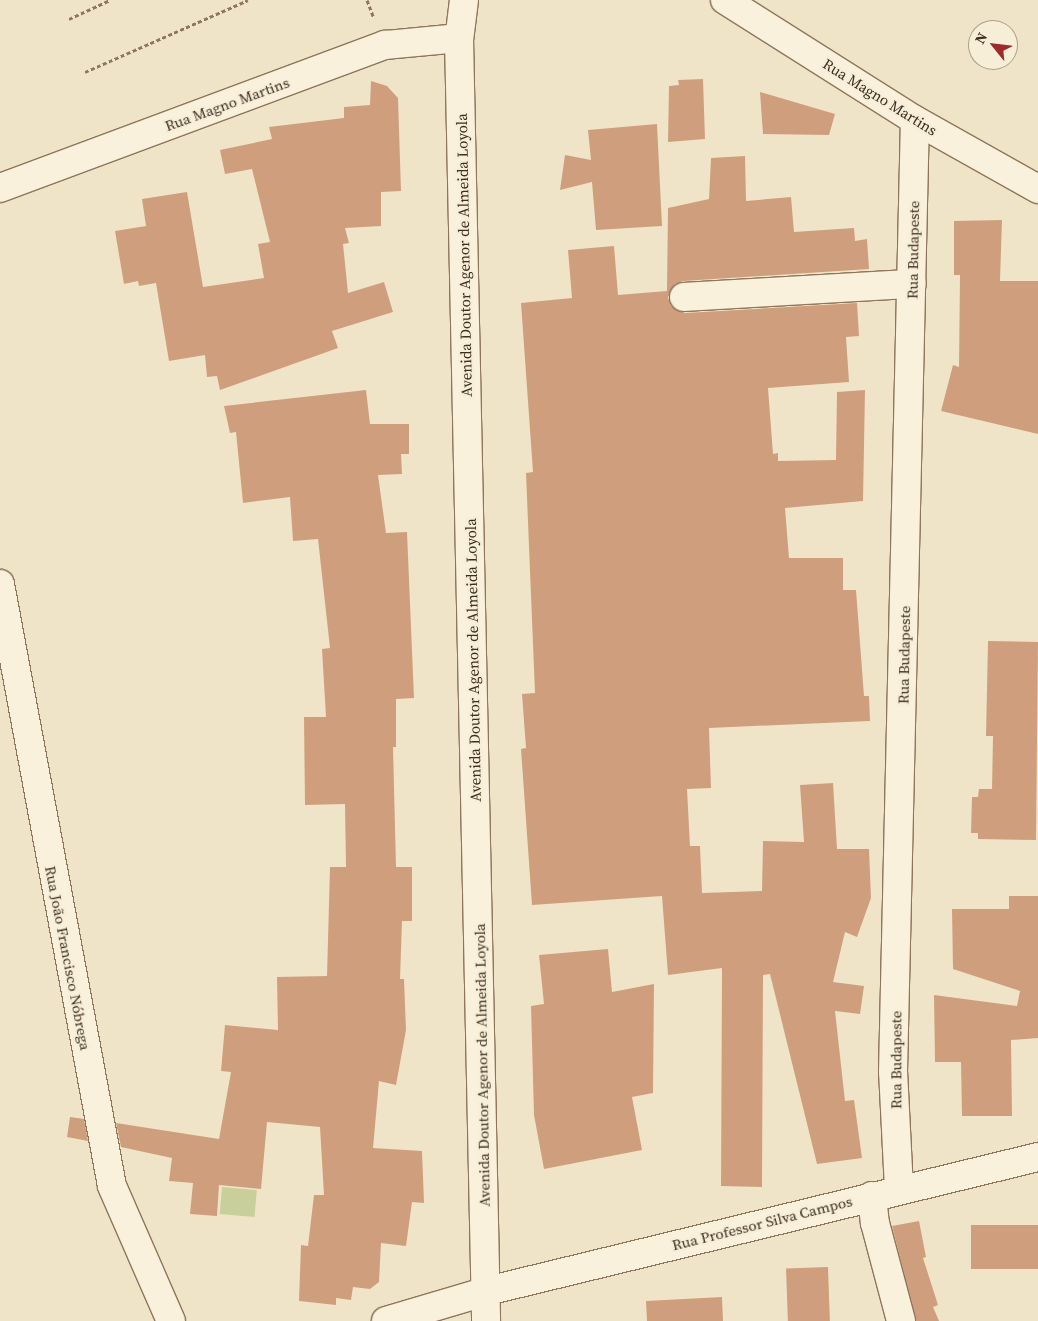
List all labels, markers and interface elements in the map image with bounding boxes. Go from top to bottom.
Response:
north arrow [968,20,1018,70]
text: N [970,29,992,48]
street label: Rua Magno Martins [820,55,940,139]
street label: Rua Magno Martins [162,73,292,135]
street label: Avenida Doutor Agenor de Almeida Loyola [453,113,475,397]
street label: Rua Budapeste [903,201,923,299]
street label: Avenida Doutor Agenor de Almeida Loyola [462,518,484,802]
street label: Rua Budapeste [894,606,914,704]
street label: Rua João Francisco Nóbrega [41,864,95,1052]
street label: Avenida Doutor Agenor de Almeida Loyola [471,923,493,1207]
street label: Rua Budapeste [887,1011,905,1109]
street label: Rua Professor Silva Campos [670,1192,854,1254]

